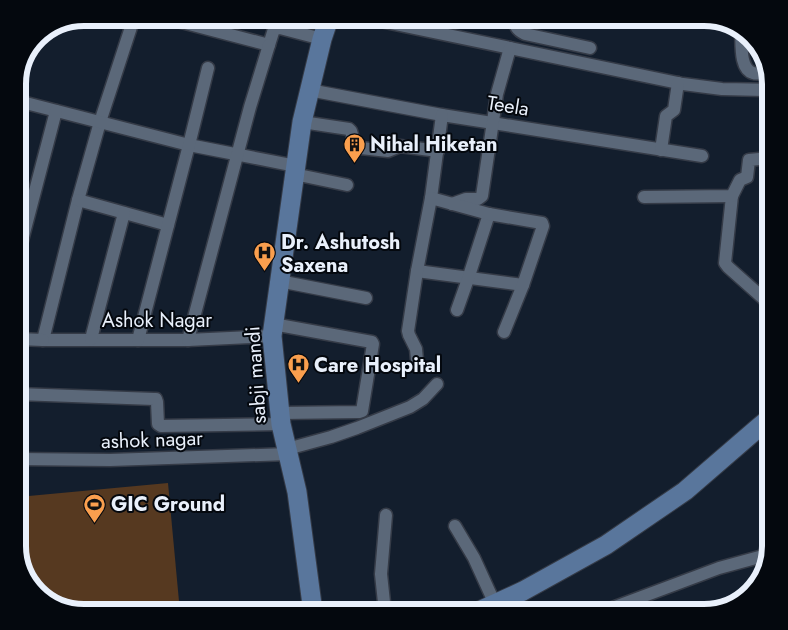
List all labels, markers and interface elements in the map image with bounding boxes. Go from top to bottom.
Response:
street label: Teela [485,88,531,124]
place label: Nihal Hiketan [370,130,498,159]
building icon: Nihal Hiketan [342,132,366,163]
place label: Dr. Ashutosh Saxena [281,228,400,280]
hospital icon: Dr. Ashutosh Saxena [253,241,277,272]
street label: Ashok Nagar [102,306,212,335]
street label: sabji mandi [238,325,274,425]
place label: Care Hospital [314,351,441,380]
hospital icon: Care Hospital [286,353,310,384]
street label: ashok nagar [101,424,204,456]
place label: GIC Ground [111,490,225,519]
sports icon: GIC Ground [83,492,107,523]

